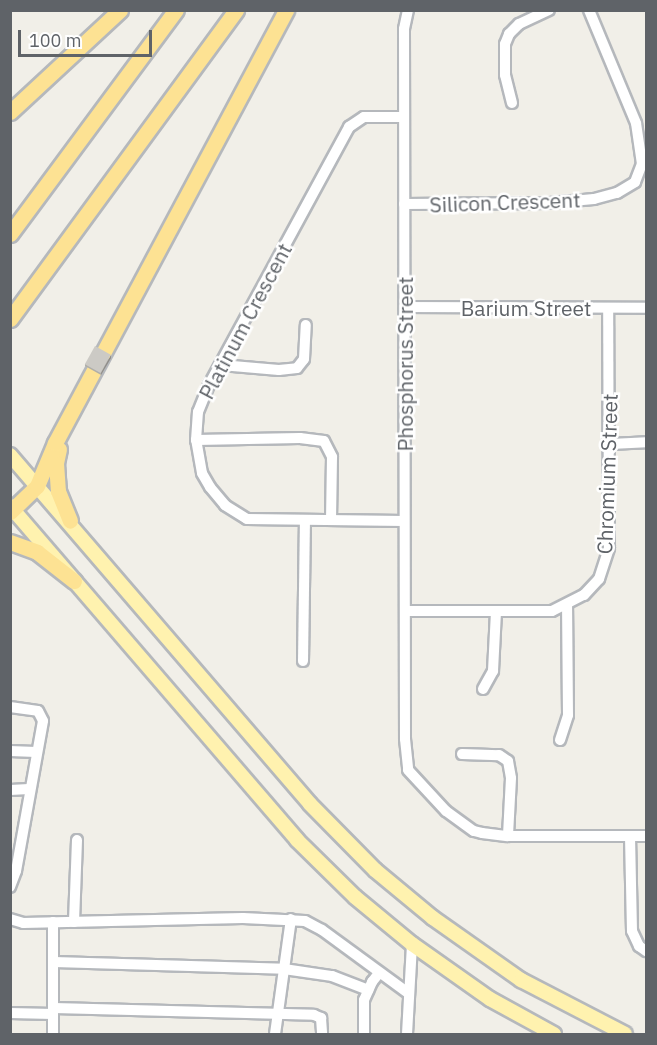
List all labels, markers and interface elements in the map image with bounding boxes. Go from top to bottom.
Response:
scale bar [21,18,154,56]
text: 100 m [29,29,81,52]
street label: Silicon Crescent [429,187,581,217]
street label: Platinum Crescent [193,239,297,403]
street label: Phosphorus Street [392,277,418,451]
street label: Barium Street [461,295,591,321]
street label: Chromium Street [592,393,622,555]

